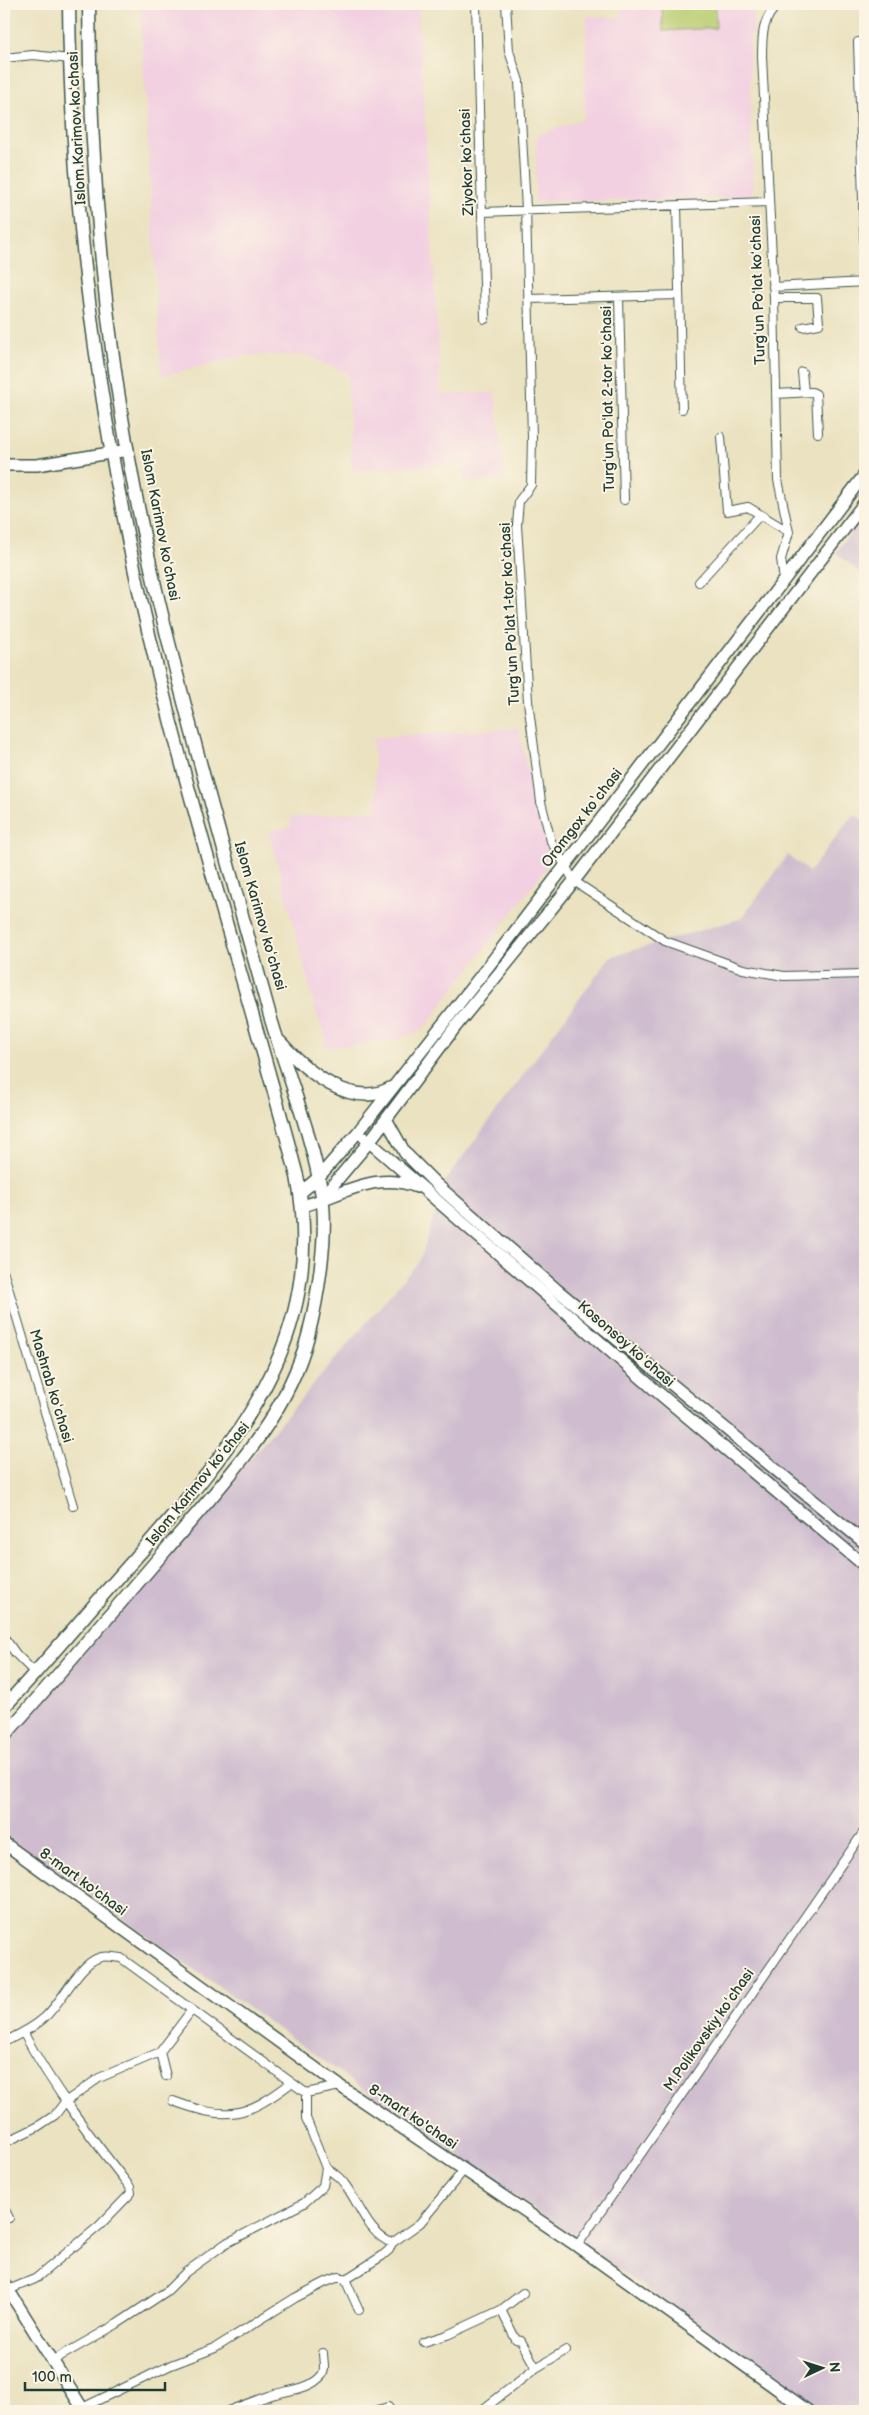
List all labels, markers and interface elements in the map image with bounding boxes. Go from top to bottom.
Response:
street label: Islom Karimov koʻchasi [63,51,91,205]
street label: Ziyokor koʻchasi [456,108,478,217]
street label: Turgʻun Poʻlat koʻchasi [746,215,770,365]
street label: Turgʻun Poʻlat 2-tor koʻchasi [597,306,619,492]
street label: Islom Karimov koʻchasi [136,448,184,602]
street label: Turgʻun Poʻlat 1-tor koʻchasi [496,522,524,706]
street label: Oromgox ko‘chasi [537,765,627,871]
street label: Islom Karimov koʻchasi [230,839,290,993]
street label: Kosonsoy koʻchasi [573,1297,679,1391]
street label: Mashrab koʻchasi [25,1327,77,1445]
street label: Islom Karimov koʻchasi [142,1418,254,1550]
street label: 8-mart ko'chasi [36,1844,130,1920]
street label: M.Polikovskiy koʻchasi [659,1965,759,2095]
street label: 8-mart ko'chasi [365,2080,461,2154]
north arrow [796,2342,846,2392]
scale bar [25,2360,165,2392]
text: N [826,2361,843,2373]
text: 100 m [32,2368,72,2387]

